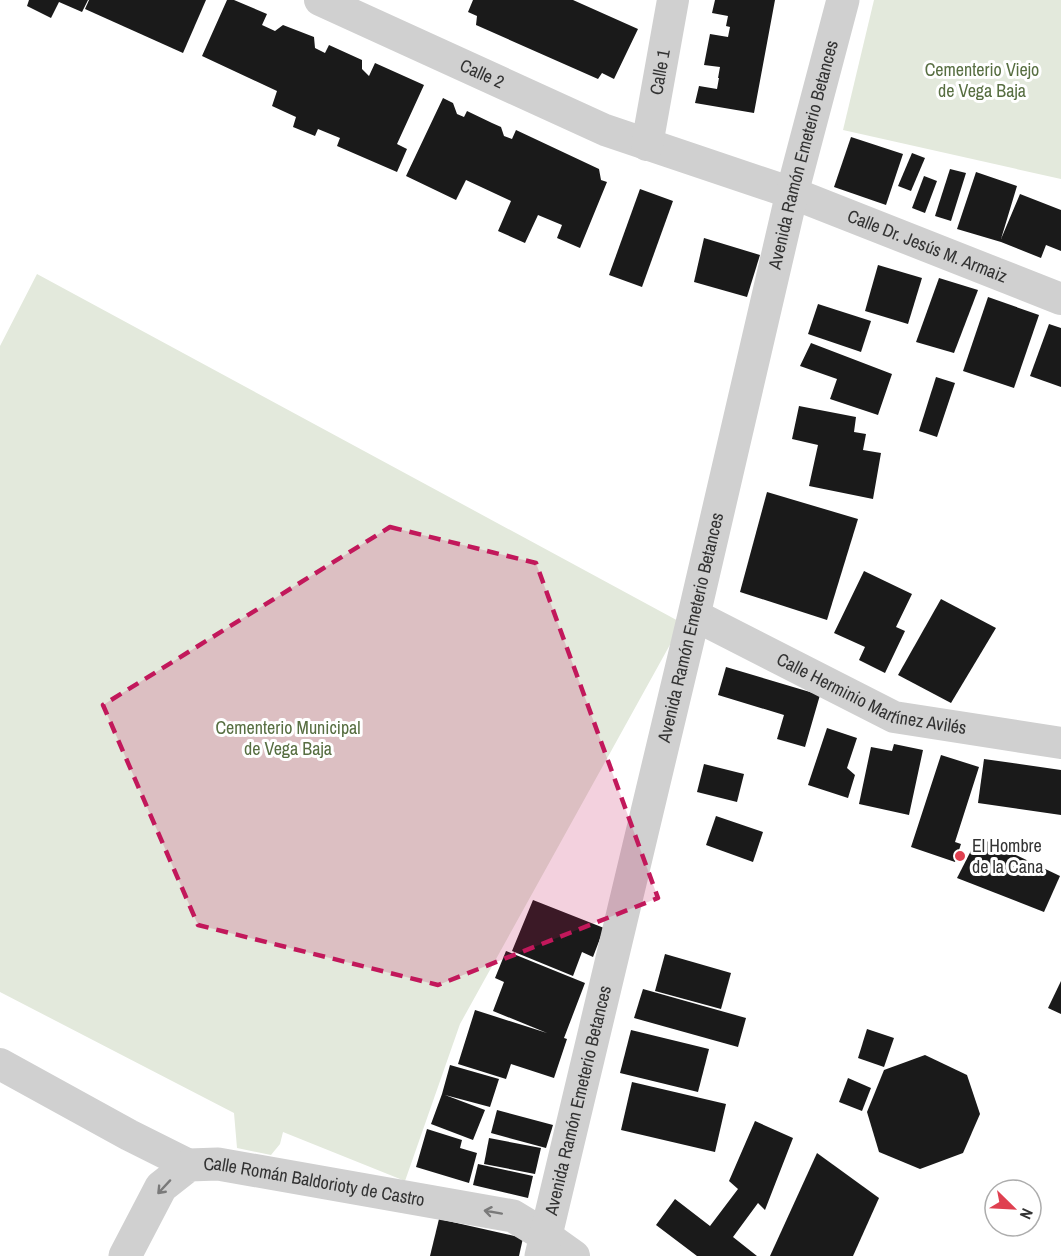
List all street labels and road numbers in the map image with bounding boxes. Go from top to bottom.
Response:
street label: Avenida Ramón Emeterio Betances [761,37,844,273]
street label: Calle 1 [643,46,676,97]
street label: Calle 2 [456,53,508,94]
street label: Calle Dr. Jesús M. Armaiz [844,203,1011,289]
street label: Avenida Ramón Emeterio Betances [651,510,729,746]
street label: Calle Herminio Martínez Avilés [773,646,968,740]
street label: Avenida Ramón Emeterio Betances [538,983,617,1219]
street label: Calle Román Baldorioty de Castro [203,1151,427,1212]

